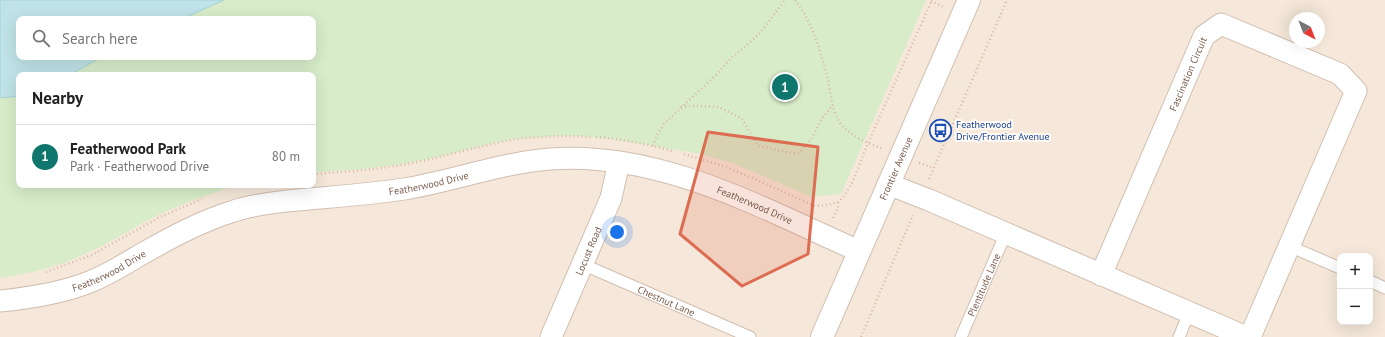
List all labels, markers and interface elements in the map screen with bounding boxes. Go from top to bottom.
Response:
north arrow [1289,12,1325,48]
search box [16,16,316,60]
icon: search [30,27,52,49]
text: Search here [62,29,138,48]
street label: Fascination Circuit [1166,34,1210,113]
pin: 1 [772,72,798,102]
text: Nearby [32,87,83,109]
bus stop icon: Featherwood Drive/Frontier Avenue [927,117,953,143]
place label: Featherwood Drive/Frontier Avenue [956,118,1049,143]
street label: Frontier Avenue [877,135,916,202]
text: Featherwood Park [70,139,186,158]
text: 1 [41,148,49,165]
text: 80 m [272,148,300,165]
text: Park · Featherwood Drive [70,158,209,175]
street label: Featherwood Drive [388,169,470,198]
street label: Featherwood Drive [715,183,795,227]
your location [607,222,627,242]
street label: Locust Road [573,225,605,277]
street label: Featherwood Drive [70,247,148,295]
street label: Plentitude Lane [965,251,1003,319]
map controls [1337,253,1373,325]
button: + [1337,253,1373,289]
street label: Chestnut Lane [635,283,697,319]
button: − [1337,289,1373,325]

